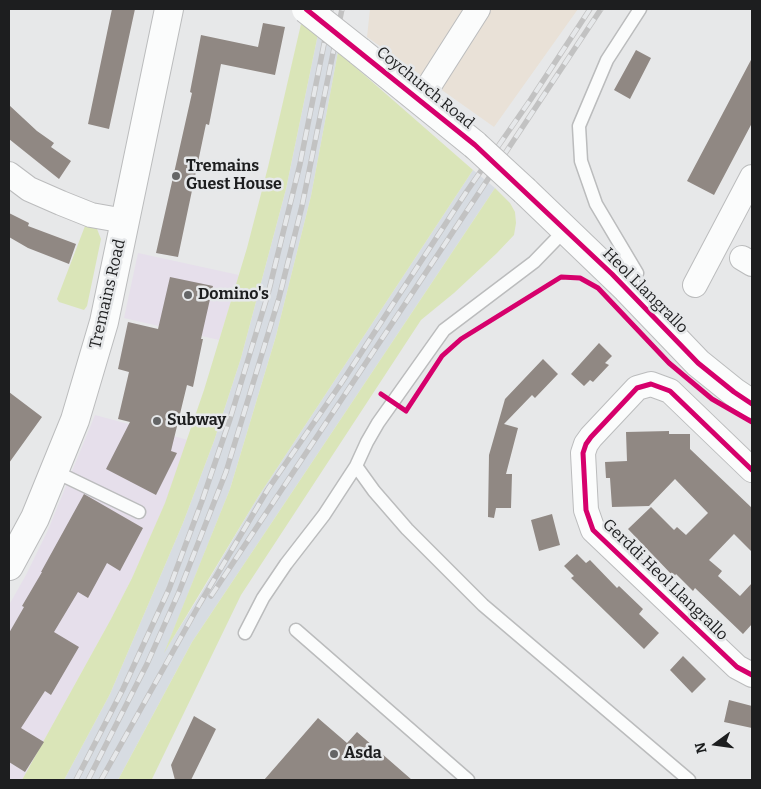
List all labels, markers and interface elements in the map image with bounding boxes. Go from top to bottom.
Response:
street label: Coychurch Road [372,43,478,133]
place label: Tremains Guest House [186,157,282,195]
marker: Tremains Guest House [170,170,182,182]
street label: Tremains Road [86,237,130,351]
street label: Heol Llangrallo [598,244,692,338]
place label: Domino's [198,285,269,305]
marker: Domino's [182,289,194,301]
place label: Subway [167,411,226,431]
marker: Subway [151,415,163,427]
street label: Gerddi Heol Llangrallo [598,515,732,645]
north arrow [691,719,741,769]
text: N [691,740,711,755]
place label: Asda [344,744,382,764]
marker: Asda [328,748,340,760]

